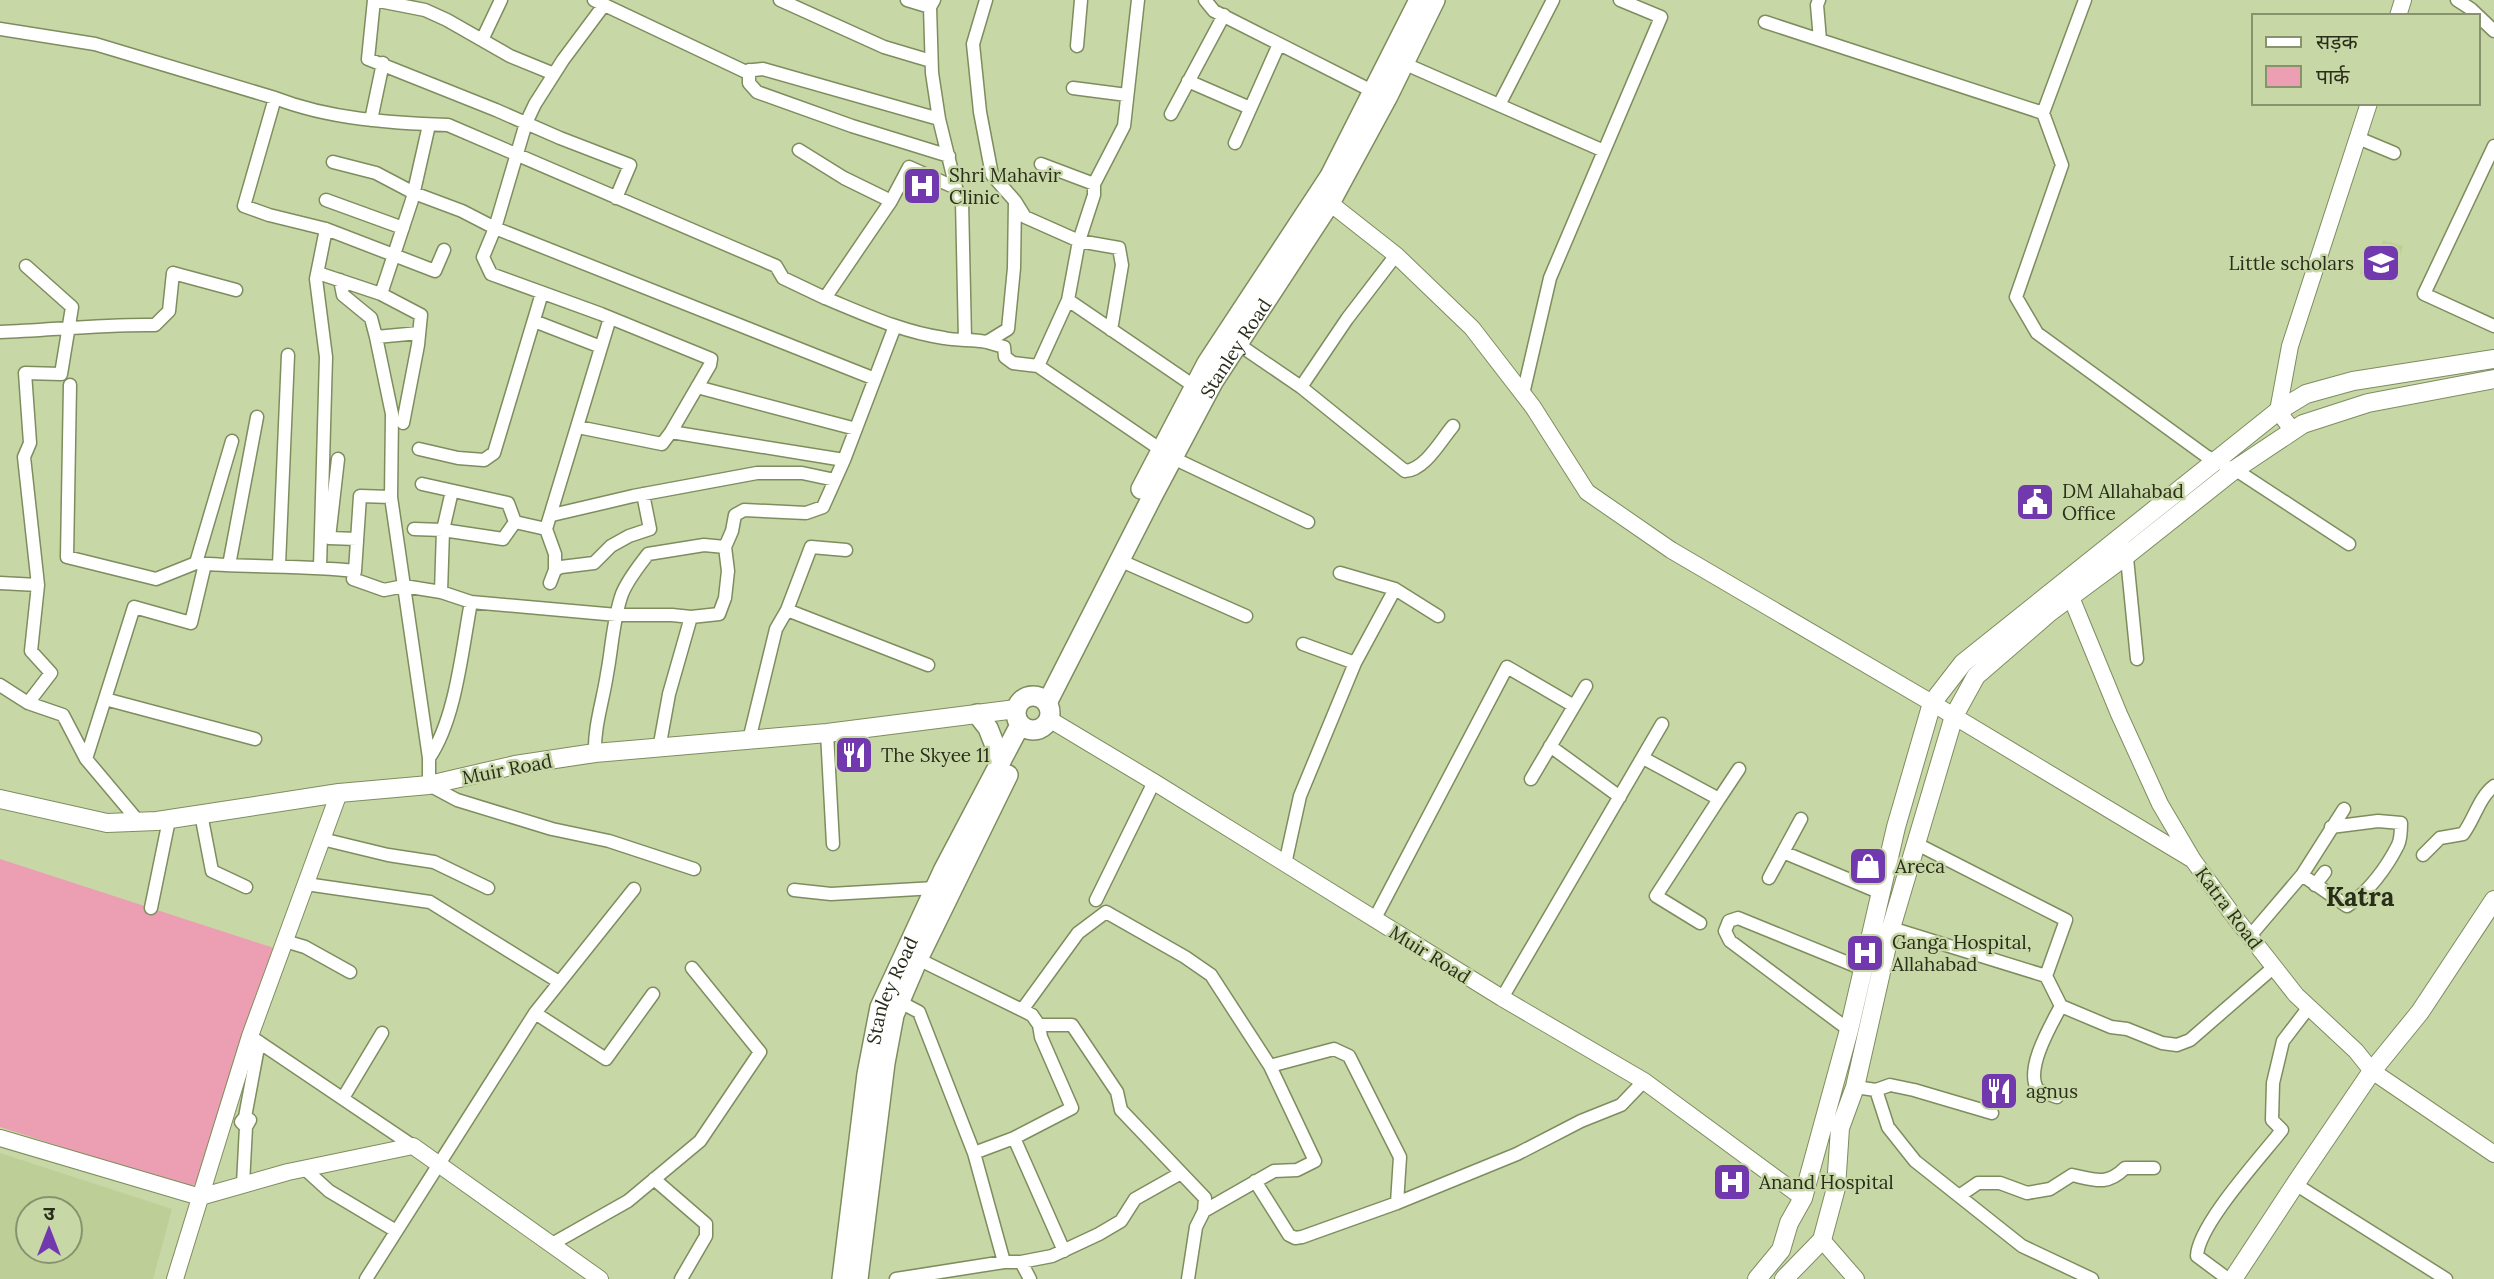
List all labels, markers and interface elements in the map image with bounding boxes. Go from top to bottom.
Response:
legend [2252,14,2480,105]
text: सड़क [2316,28,2358,55]
text: पार्क [2316,63,2350,90]
place label: Shri Mahavir Clinic [949,163,1062,209]
hospital icon: Shri Mahavir Clinic [901,165,943,207]
school or university icon: Little scholars [2360,242,2402,284]
place label: Little scholars [2229,251,2354,275]
street label: Stanley Road [1195,294,1276,402]
place label: DM Allahabad Office [2062,479,2184,525]
public building icon: DM Allahabad Office [2014,481,2056,523]
restaurant icon: The Skyee 11 [833,734,875,776]
place label: The Skyee 11 [881,743,990,767]
street label: Muir Road [460,748,554,790]
shop icon: Areca [1847,845,1889,887]
place label: Areca [1894,854,1945,878]
street label: Katra Road [2190,862,2268,954]
district label: Katra [2326,880,2395,913]
street label: Muir Road [1385,920,1475,988]
place label: Ganga Hospital, Allahabad [1891,930,2032,976]
hospital icon: Ganga Hospital, Allahabad [1844,932,1886,974]
street label: Stanley Road [861,933,923,1046]
restaurant icon: agnus [1978,1070,2020,1112]
place label: agnus [2026,1079,2078,1103]
hospital icon: Anand Hospital [1711,1161,1753,1203]
place label: Anand Hospital [1758,1170,1894,1194]
north arrow [14,1195,84,1265]
text: उ [43,1201,55,1225]

